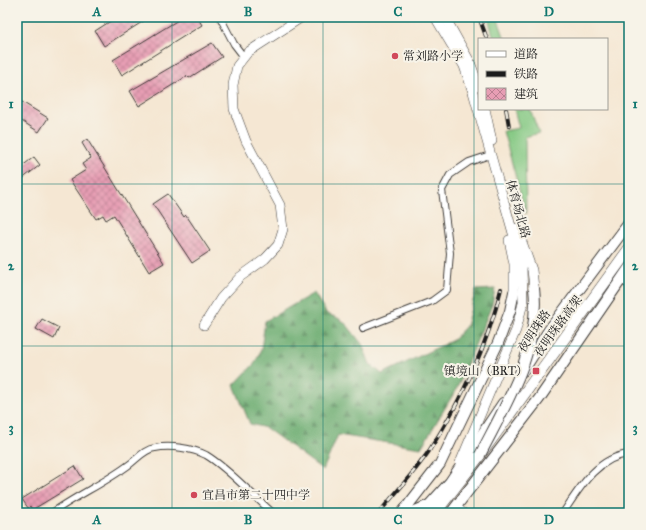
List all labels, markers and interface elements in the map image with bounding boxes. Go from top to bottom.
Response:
text: A [92,4,102,20]
text: B [244,4,253,20]
text: C [394,4,403,20]
text: D [544,4,554,20]
legend [478,38,608,110]
text: 道路 [514,47,538,61]
place label: 常刘路小学 [403,49,463,63]
marker: 常刘路小学 [390,51,400,61]
text: 铁路 [514,67,538,81]
text: 建筑 [514,87,538,101]
text: 1 [8,96,14,112]
text: 1 [632,96,638,112]
street label: 体育场北路 [503,178,533,240]
text: 2 [8,258,15,274]
text: 2 [632,258,639,274]
street label: 夜明珠路高架 [531,293,585,359]
street label: 夜明珠路 [515,307,553,355]
place label: 镇境山（BRT） [444,364,528,378]
marker: 镇境山（BRT） [531,366,541,376]
text: 3 [8,420,14,436]
text: 3 [632,420,638,436]
place label: 宜昌市第二十四中学 [202,488,310,502]
marker: 宜昌市第二十四中学 [189,490,199,500]
text: A [92,512,102,528]
text: B [244,512,253,528]
text: C [394,512,403,528]
text: D [544,512,554,528]

